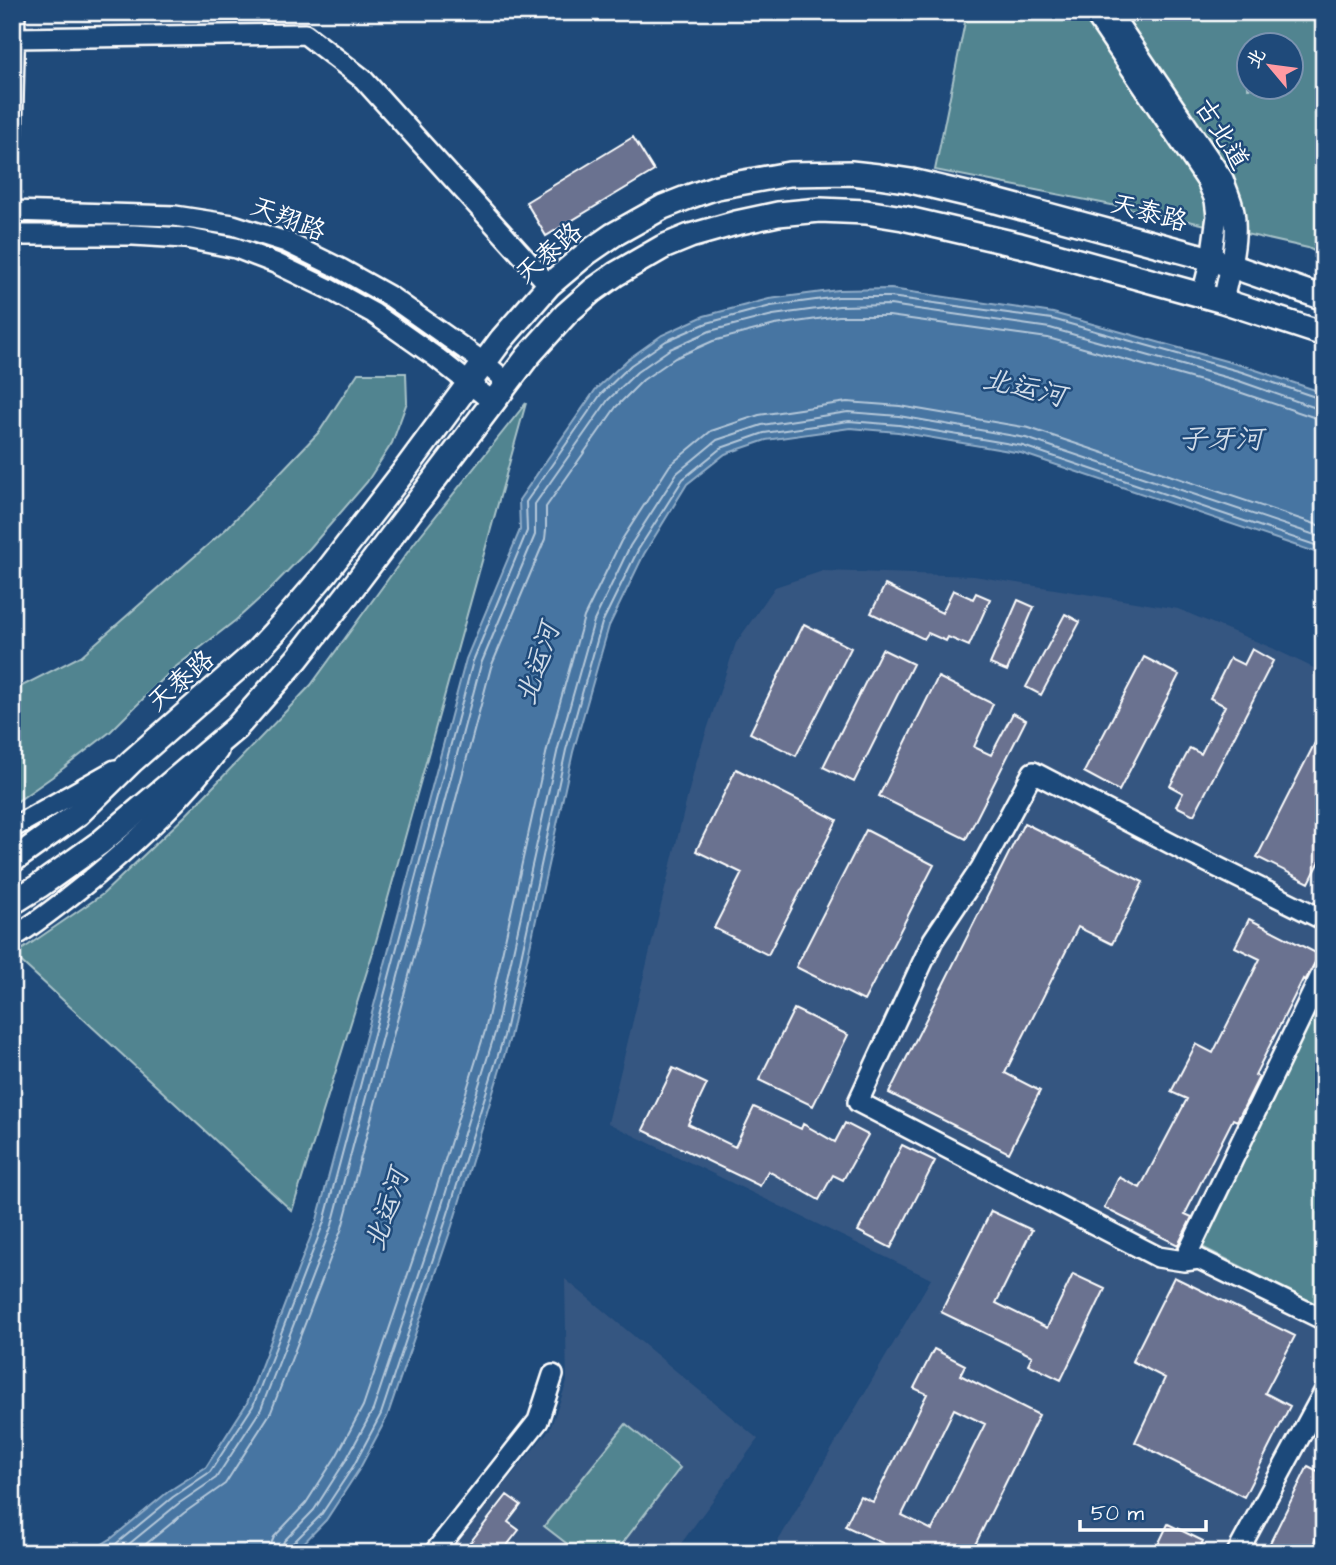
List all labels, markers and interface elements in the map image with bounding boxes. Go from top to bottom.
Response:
north arrow [1234,32,1304,102]
text: 北 [1240,44,1273,73]
street label: 古北道 [1186,91,1258,177]
street label: 天泰路 [1107,186,1191,240]
street label: 天翔路 [245,188,331,250]
street label: 天泰路 [508,214,590,292]
water label: 北运河 [979,360,1073,417]
water label: 子牙河 [1179,420,1267,459]
water label: 北运河 [506,614,571,710]
street label: 天泰路 [140,642,222,720]
water label: 北运河 [355,1160,420,1256]
scale bar [1080,1488,1206,1532]
text: 50 m [1091,1499,1145,1528]

